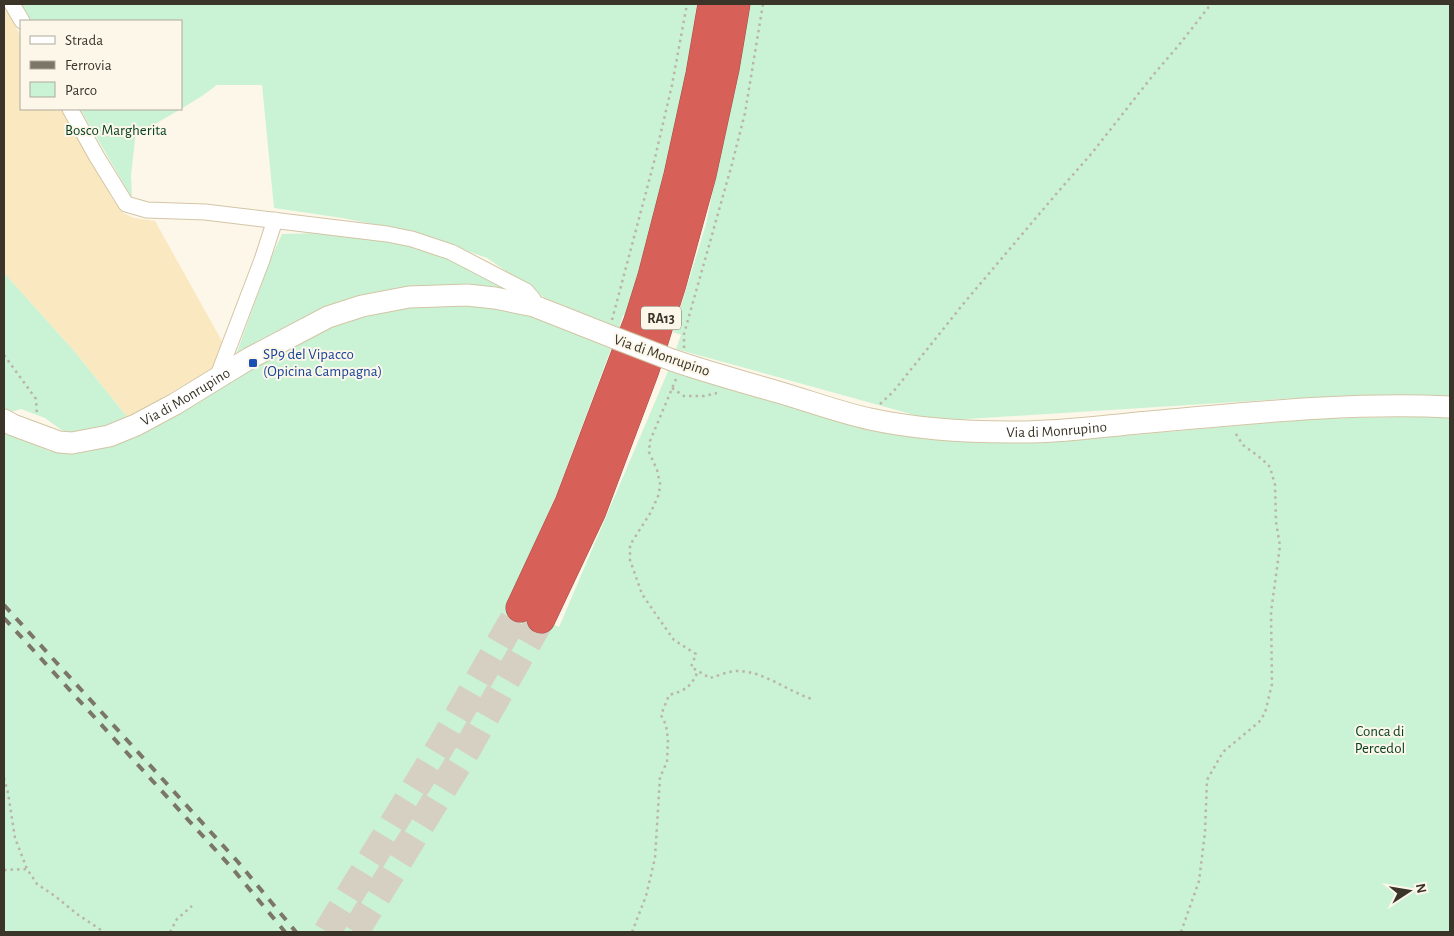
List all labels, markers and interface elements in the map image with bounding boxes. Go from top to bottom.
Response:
legend [20,20,182,110]
text: Strada [65,33,103,48]
text: Ferrovia [65,58,112,73]
text: Parco [65,83,97,98]
park label: Bosco Margherita [65,123,167,138]
road number: RA13 [641,306,681,330]
street label: Via di Monrupino [612,332,712,379]
place label: SP9 del Vipacco (Opicina Campagna) [263,347,382,379]
marker: SP9 del Vipacco (Opicina Campagna) [247,357,259,369]
street label: Via di Monrupino [138,365,233,429]
street label: Via di Monrupino [1006,419,1108,440]
park label: Conca di Percedol [1355,724,1405,756]
north arrow [1384,866,1434,916]
text: N [1413,882,1429,895]

